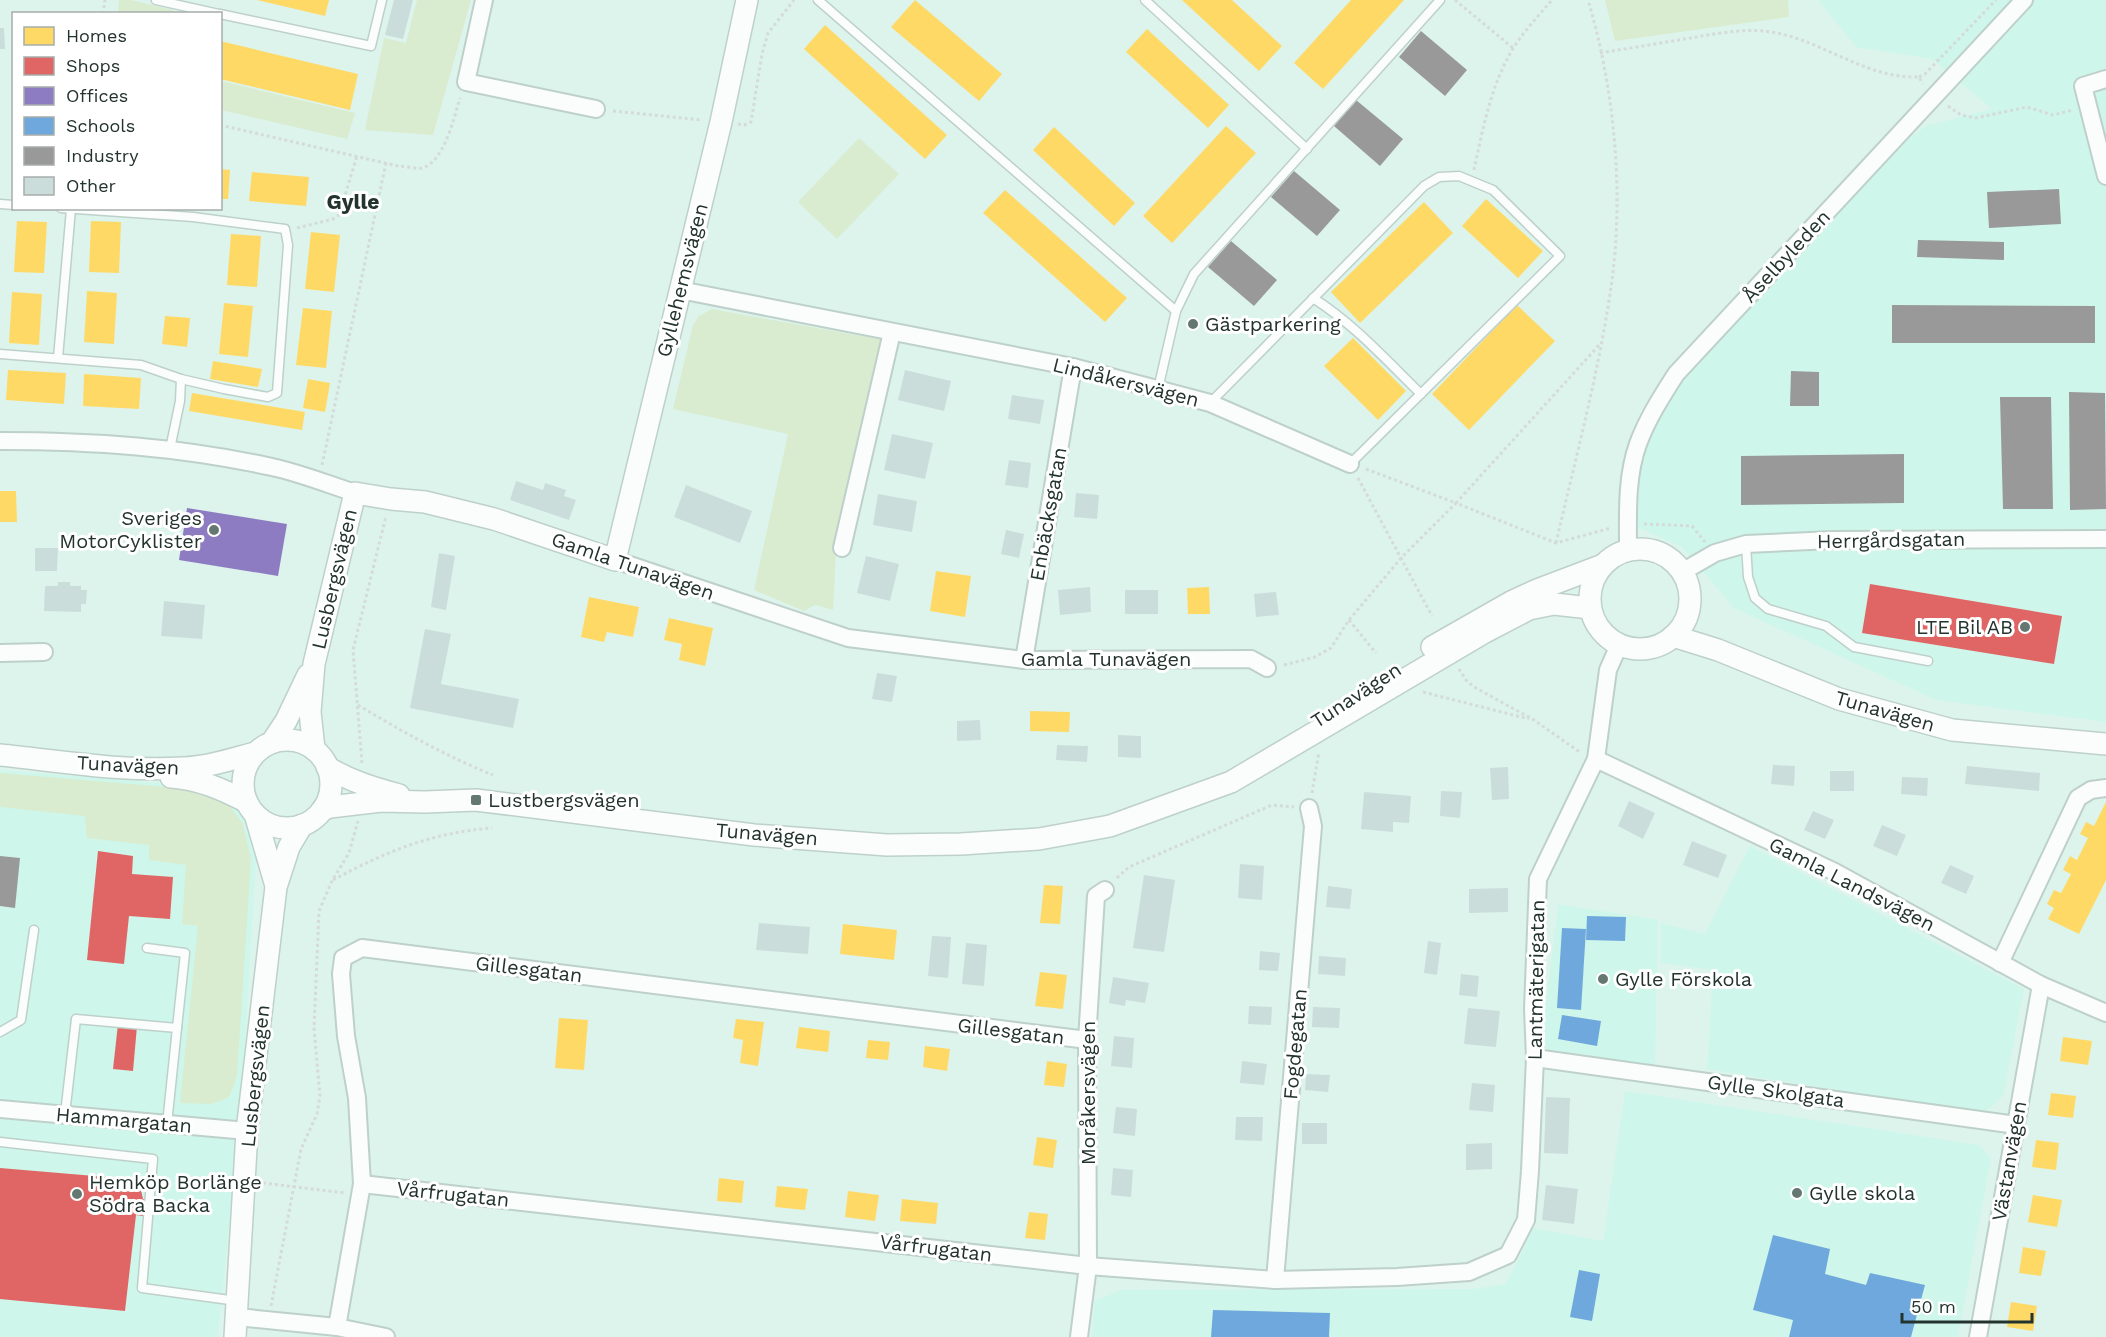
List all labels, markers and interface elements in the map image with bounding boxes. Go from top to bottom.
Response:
legend [12,12,222,210]
text: Homes [66,25,127,46]
text: Shops [66,55,120,76]
text: Offices [66,85,128,106]
text: Schools [66,115,135,136]
text: Industry [66,145,139,166]
text: Other [66,175,116,196]
district label: Gylle [327,189,379,214]
street label: Gyllehemsvägen [651,201,713,359]
street label: Åselbyleden [1737,205,1835,307]
place label: Gästparkering [1205,312,1341,336]
marker: Gästparkering [1186,317,1200,331]
street label: Lindåkersvägen [1050,352,1202,412]
street label: Enbäcksgatan [1024,445,1072,583]
place label: Sveriges MotorCyklister [59,506,202,553]
street label: Lusbergsvägen [306,506,362,652]
marker: Sveriges MotorCyklister [207,523,221,537]
street label: Gamla Tunavägen [548,527,718,605]
street label: Herrgårdsgatan [1817,527,1965,553]
place label: LTE Bil AB [1916,615,2013,639]
marker: LTE Bil AB [2018,620,2032,634]
street label: Gamla Tunavägen [1021,647,1191,671]
street label: Tunavägen [1306,657,1406,733]
street label: Tunavägen [1832,685,1938,737]
street label: Tunavägen [76,750,180,780]
place label: Lustbergsvägen [488,788,640,812]
marker: Lustbergsvägen [469,793,483,807]
street label: Tunavägen [715,818,819,850]
street label: Gamla Landsvägen [1765,832,1939,936]
street label: Lantmäterigatan [1523,899,1549,1061]
street label: Gillesgatan [474,951,584,987]
place label: Gylle Förskola [1615,967,1752,991]
marker: Gylle Förskola [1596,972,1610,986]
street label: Fogdegatan [1278,987,1312,1101]
street label: Lusbergsvägen [236,1003,274,1149]
street label: Gillesgatan [956,1013,1066,1049]
street label: Moråkersvägen [1076,1021,1100,1165]
street label: Gylle Skolgata [1706,1069,1846,1113]
street label: Västanvägen [1987,1099,2031,1223]
street label: Hammargatan [55,1102,193,1138]
place label: Hemköp Borlänge Södra Backa [89,1170,262,1217]
street label: Vårfrugatan [395,1176,511,1212]
place label: Gylle skola [1809,1181,1915,1205]
marker: Gylle skola [1790,1186,1804,1200]
marker: Hemköp Borlänge Södra Backa [70,1187,84,1201]
street label: Vårfrugatan [878,1229,994,1267]
scale bar [1902,1286,2032,1324]
text: 50 m [1911,1296,1956,1317]

